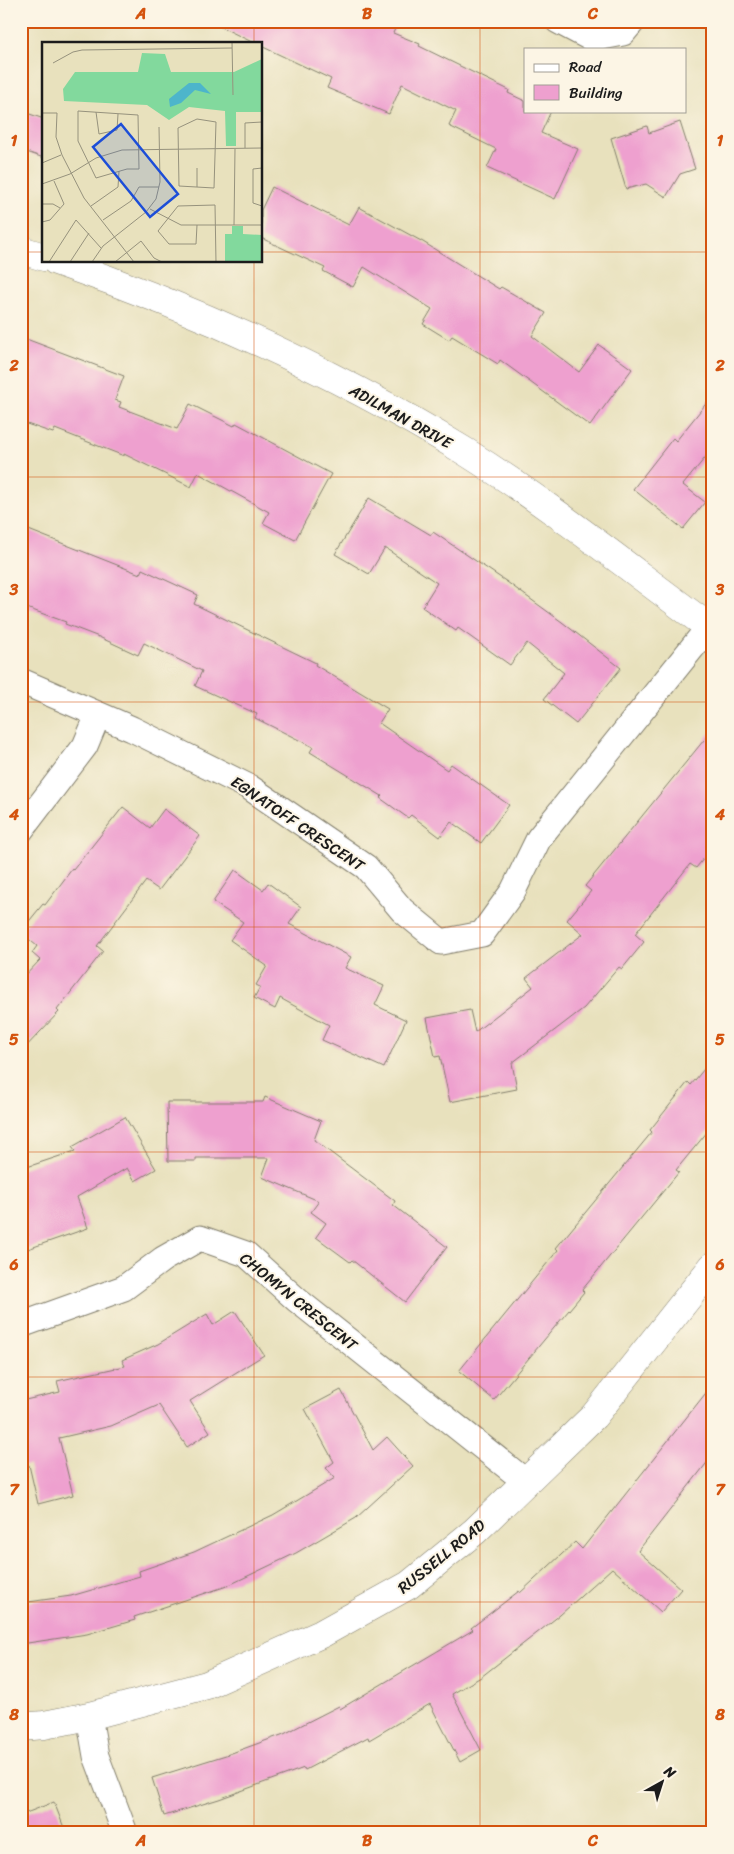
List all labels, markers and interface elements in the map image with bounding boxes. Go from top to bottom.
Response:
text: A [135,0,146,28]
text: B [362,0,373,28]
text: C [587,0,599,28]
inset map [42,42,262,262]
legend [524,48,686,112]
text: Road [569,54,602,80]
text: Building [569,80,623,106]
text: 1 [11,126,18,155]
text: 1 [717,126,724,155]
text: 2 [8,351,19,380]
text: 2 [714,351,725,380]
street label: ADILMAN DRIVE [343,375,459,457]
text: 3 [9,575,19,604]
text: 3 [715,575,725,604]
street label: EGNATOFF CRESCENT [225,768,372,880]
text: 4 [8,800,19,829]
text: 4 [714,800,725,829]
text: 5 [9,1025,19,1054]
text: 5 [715,1025,725,1054]
street label: CHOMYN CRESCENT [233,1244,365,1359]
text: 6 [8,1250,19,1279]
text: 6 [714,1250,725,1279]
text: 7 [9,1475,20,1504]
text: 7 [715,1475,726,1504]
street label: RUSSELL ROAD [391,1511,492,1601]
text: 8 [8,1700,19,1729]
text: 8 [714,1700,725,1729]
north arrow [636,1756,686,1806]
text: N [657,1759,682,1785]
text: A [135,1826,146,1854]
text: B [362,1826,373,1854]
text: C [587,1826,599,1854]

